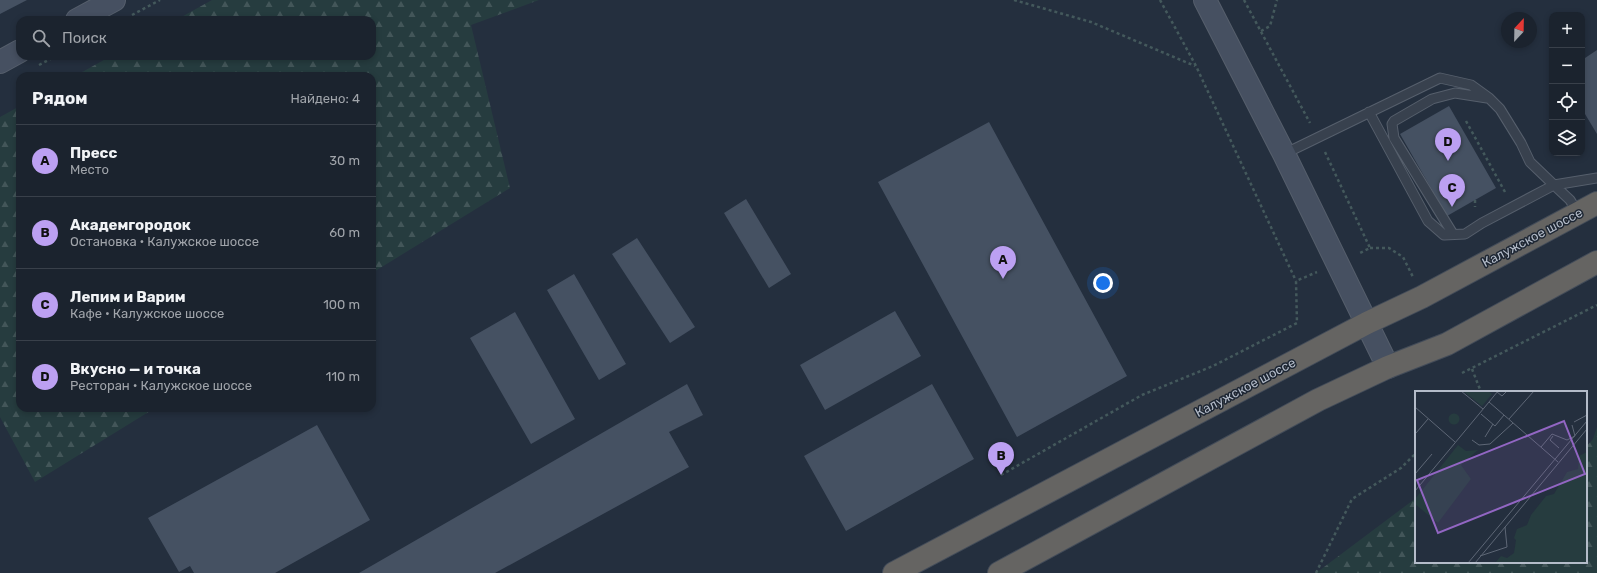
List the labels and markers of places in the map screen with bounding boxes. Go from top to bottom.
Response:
pin: D [1435,128,1461,161]
pin: C [1439,174,1465,207]
pin: A [990,246,1016,279]
pin: B [988,442,1014,475]

